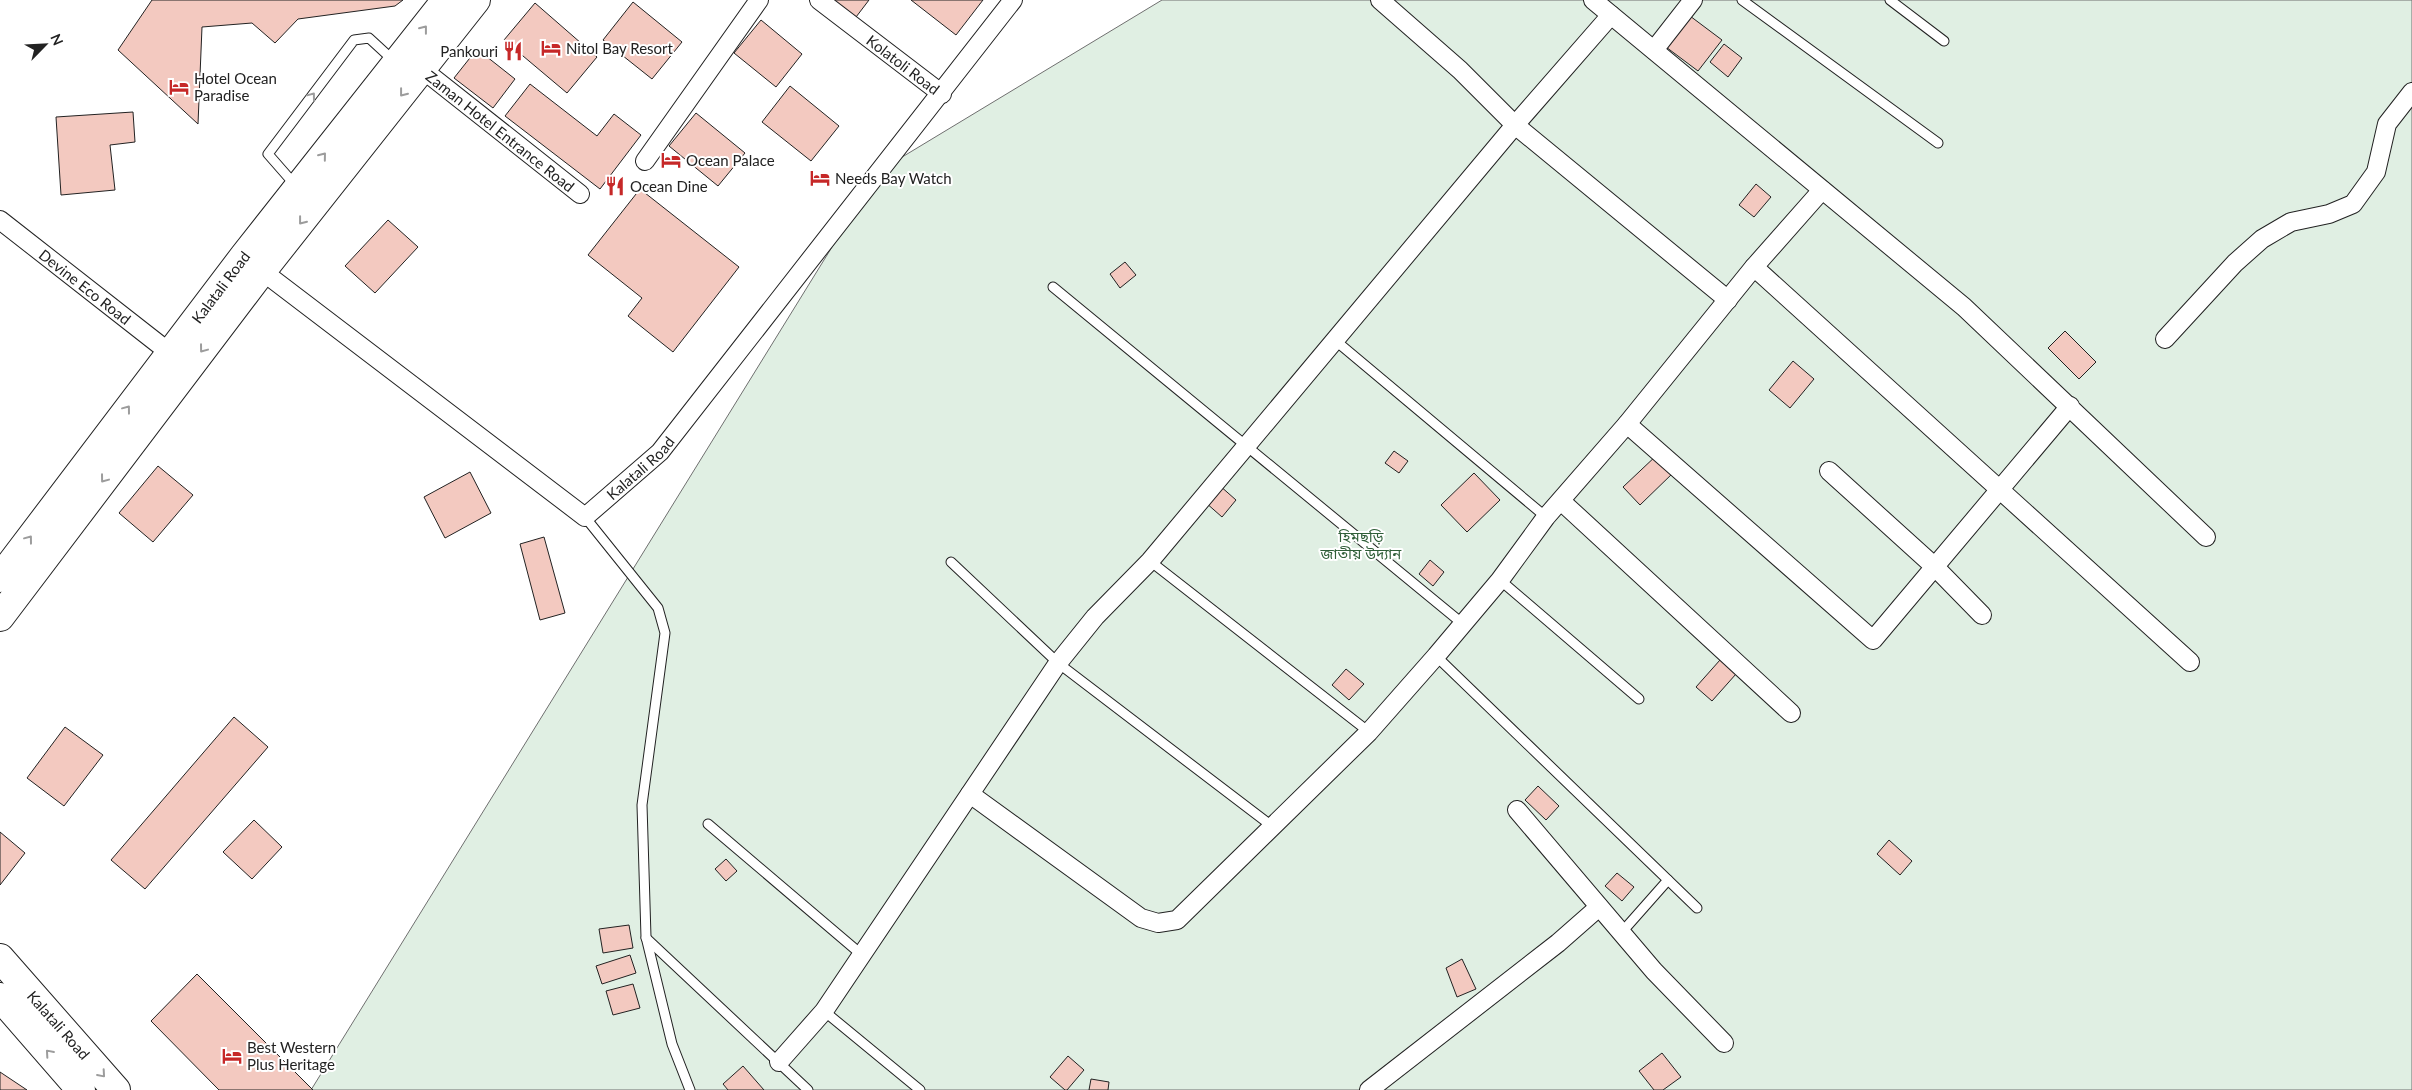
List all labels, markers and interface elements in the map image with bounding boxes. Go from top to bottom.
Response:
north arrow [20,20,70,70]
one-way arrow [418,26,426,35]
text: N [47,31,67,48]
street label: Kolatoli Road [863,31,943,98]
hotel icon: Nitol Bay Resort [540,37,562,59]
place label: Nitol Bay Resort [566,39,674,57]
restaurant icon: Pankouri [502,40,524,62]
place label: Pankouri [440,42,498,60]
street label: Zaman Hotel Entrance Road [423,67,578,195]
place label: Hotel Ocean Paradise [194,69,277,104]
hotel icon: Hotel Ocean Paradise [168,76,190,98]
one-way arrow [400,87,408,96]
one-way arrow [306,92,315,102]
hotel icon: Ocean Palace [660,149,682,171]
place label: Ocean Palace [686,151,775,169]
one-way arrow [317,152,326,162]
hotel icon: Needs Bay Watch [809,167,831,189]
place label: Needs Bay Watch [835,169,952,187]
restaurant icon: Ocean Dine [604,175,626,197]
place label: Ocean Dine [630,177,708,195]
one-way arrow [299,215,307,224]
street label: Devine Eco Road [36,245,135,328]
street label: Kalatali Road [187,248,253,327]
one-way arrow [200,343,208,352]
one-way arrow [121,405,130,415]
street label: Kalatali Road [603,433,678,503]
one-way arrow [102,473,110,482]
park label: হিমছড়ি জাতীয় উদ্যান [1320,527,1402,562]
one-way arrow [24,536,32,545]
street label: Kalatali Road [24,987,94,1063]
place label: Best Western Plus Heritage [247,1038,336,1073]
hotel icon: Best Western Plus Heritage [221,1045,243,1067]
one-way arrow [46,1050,55,1059]
one-way arrow [96,1068,105,1077]

